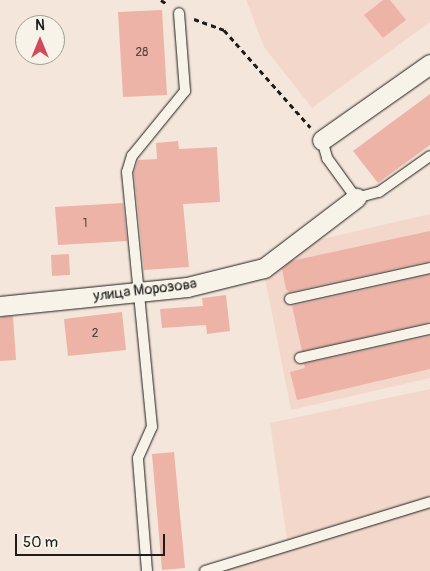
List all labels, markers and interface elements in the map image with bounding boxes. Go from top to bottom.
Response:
north arrow [15,15,65,65]
text: N [35,17,45,34]
house number: 28 [136,46,148,60]
house number: 1 [83,217,87,231]
street label: улица Морозова [92,275,198,305]
house number: 2 [92,327,98,341]
scale bar [18,524,168,556]
text: 50 m [23,533,58,552]

